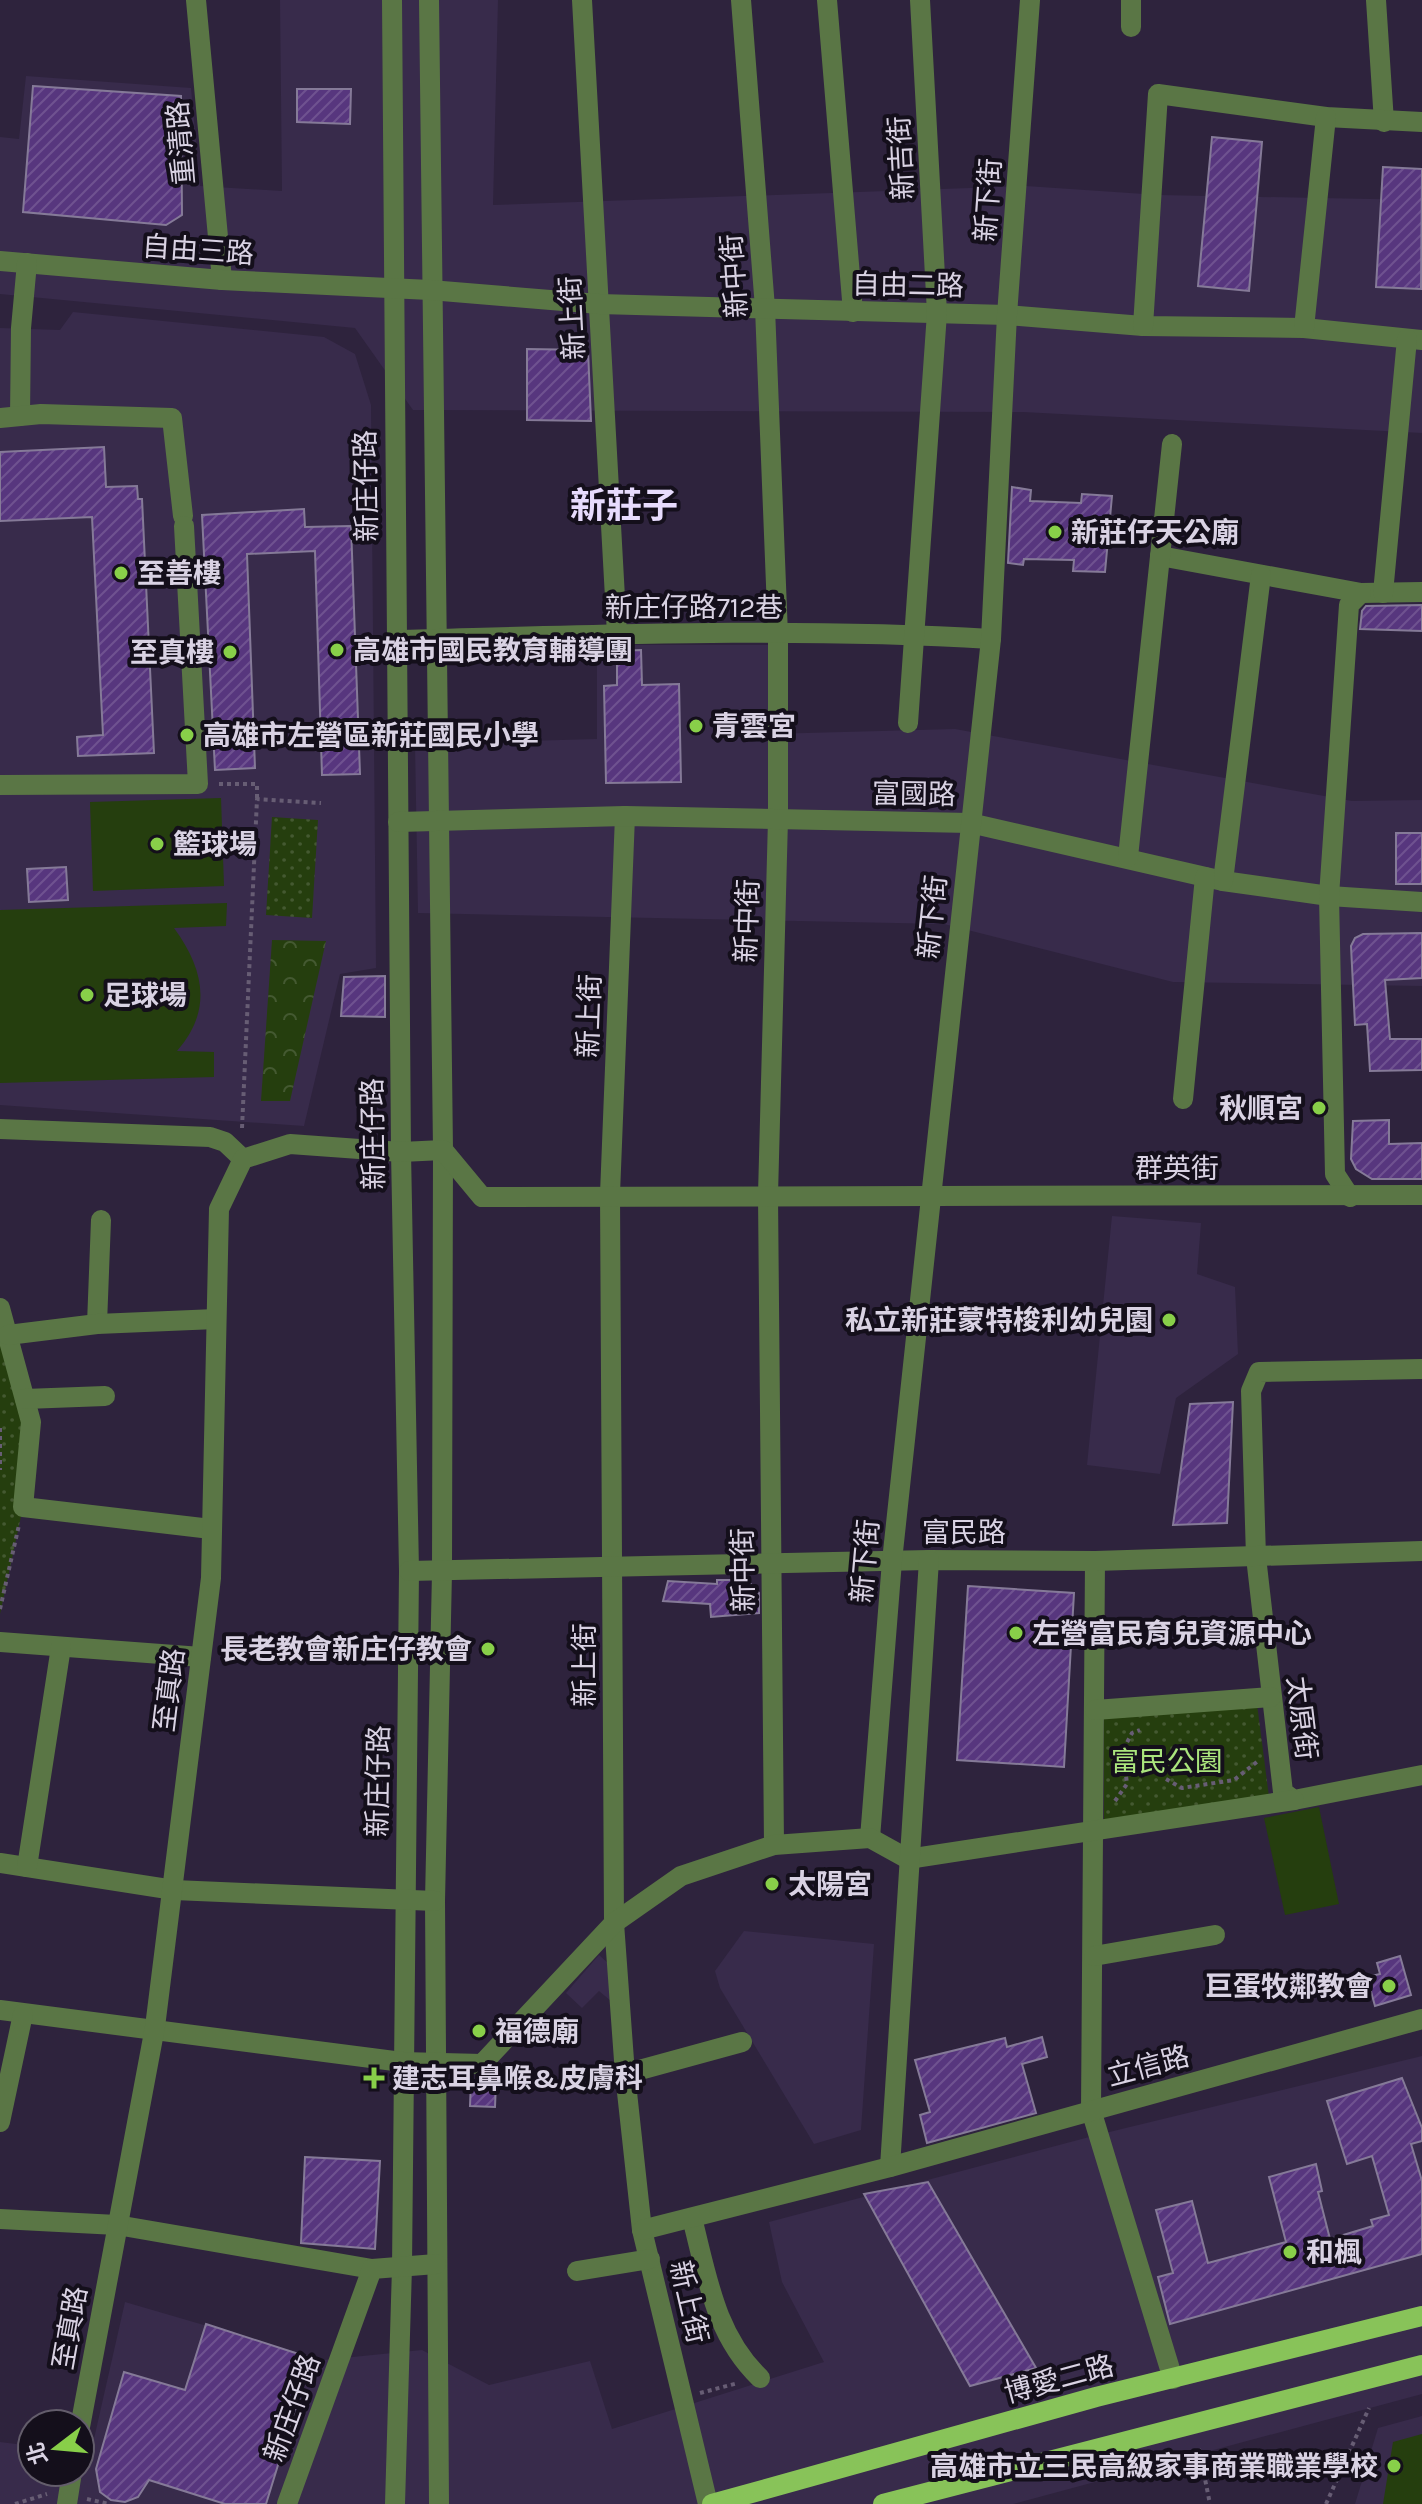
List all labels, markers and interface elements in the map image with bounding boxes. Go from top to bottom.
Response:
street label: 重清路 [161,100,201,186]
street label: 新吉街 [882,115,920,201]
street label: 新下街 [969,157,1007,243]
street label: 自由三路 [141,230,255,270]
street label: 新中街 [715,233,753,319]
street label: 自由二路 [852,268,964,302]
street label: 新上街 [553,275,591,361]
street label: 新庄仔路 [349,430,383,542]
district label: 新莊子 [570,485,678,527]
place label: 新莊仔天公廟 [1071,516,1239,549]
marker: 新莊仔天公廟 [1046,523,1064,541]
place label: 至善樓 [137,557,221,590]
marker: 至善樓 [112,564,130,582]
street label: 新庄仔路712巷 [605,591,783,624]
place label: 高雄市國民教育輔導團 [353,634,633,667]
place label: 至真樓 [130,636,214,669]
marker: 高雄市國民教育輔導團 [328,641,346,659]
marker: 至真樓 [221,643,239,661]
place label: 青雲宮 [712,710,796,743]
marker: 青雲宮 [687,717,705,735]
place label: 高雄市左營區新莊國民小學 [203,719,539,752]
marker: 高雄市左營區新莊國民小學 [178,726,196,744]
street label: 富國路 [872,777,956,811]
place label: 籃球場 [173,828,257,861]
marker: 籃球場 [148,835,166,853]
street label: 新下街 [911,873,953,961]
street label: 新中街 [729,878,765,964]
street label: 新上街 [571,973,607,1059]
place label: 足球場 [103,979,187,1012]
marker: 足球場 [78,986,96,1004]
street label: 新庄仔路 [356,1078,390,1190]
place label: 秋順宮 [1219,1092,1303,1125]
marker: 秋順宮 [1310,1099,1328,1117]
street label: 群英街 [1135,1152,1219,1185]
place label: 私立新莊蒙特梭利幼兒園 [845,1304,1153,1337]
marker: 私立新莊蒙特梭利幼兒園 [1160,1311,1178,1329]
street label: 富民路 [922,1516,1006,1549]
street label: 新下街 [845,1518,885,1604]
street label: 新中街 [726,1528,760,1612]
place label: 左營富民育兒資源中心 [1032,1617,1312,1650]
street label: 新上街 [568,1623,601,1707]
marker: 左營富民育兒資源中心 [1007,1624,1025,1642]
place label: 長老教會新庄仔教會 [220,1633,472,1666]
marker: 長老教會新庄仔教會 [479,1640,497,1658]
street label: 至真路 [148,1646,190,1734]
street label: 太原街 [1281,1674,1323,1762]
street label: 新庄仔路 [361,1725,395,1837]
park label: 富民公園 [1111,1745,1223,1778]
place label: 太陽宮 [788,1868,872,1901]
marker: 太陽宮 [763,1875,781,1893]
place label: 巨蛋牧鄰教會 [1205,1970,1373,2003]
marker: 巨蛋牧鄰教會 [1380,1977,1398,1995]
place label: 福德廟 [495,2015,579,2048]
marker: 福德廟 [470,2022,488,2040]
street label: 立信路 [1103,2039,1193,2093]
place label: 建志耳鼻喉&皮膚科 [392,2062,643,2095]
marker: 建志耳鼻喉&皮膚科 [363,2067,385,2089]
place label: 和楓 [1306,2236,1362,2269]
marker: 和楓 [1281,2243,1299,2261]
street label: 新上街 [663,2257,715,2347]
street label: 至真路 [46,2284,94,2372]
street label: 博愛二路 [1001,2349,1117,2409]
street label: 新庄仔路 [257,2350,327,2466]
north arrow [16,2408,96,2488]
text: 北 [22,2439,53,2467]
place label: 高雄市立三民高級家事商業職業學校 [930,2450,1378,2483]
marker: 高雄市立三民高級家事商業職業學校 [1385,2457,1403,2475]

